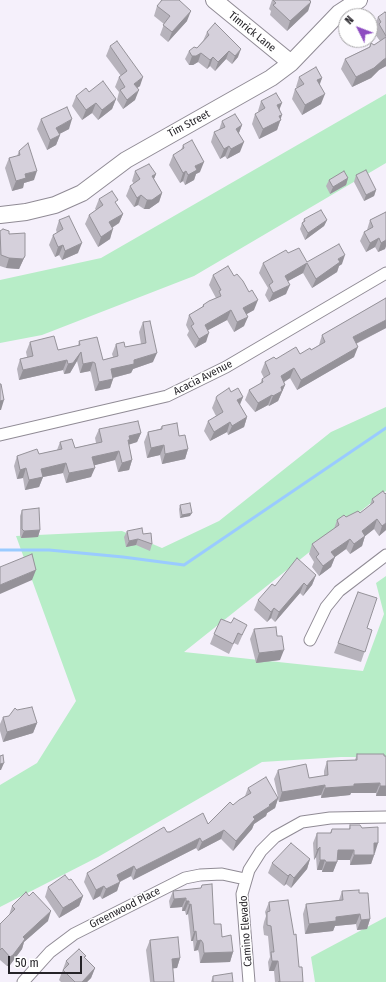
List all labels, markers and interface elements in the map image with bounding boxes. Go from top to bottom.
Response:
north arrow [338,8,378,48]
street label: Timrick Lane [226,9,278,55]
text: N [342,14,356,27]
street label: Tim Street [166,107,212,141]
street label: Acacia Avenue [171,358,235,398]
street label: Greenwood Place [87,885,163,931]
street label: Camino Elevado [237,895,255,967]
scale bar [10,948,84,974]
text: 50 m [15,956,39,970]

